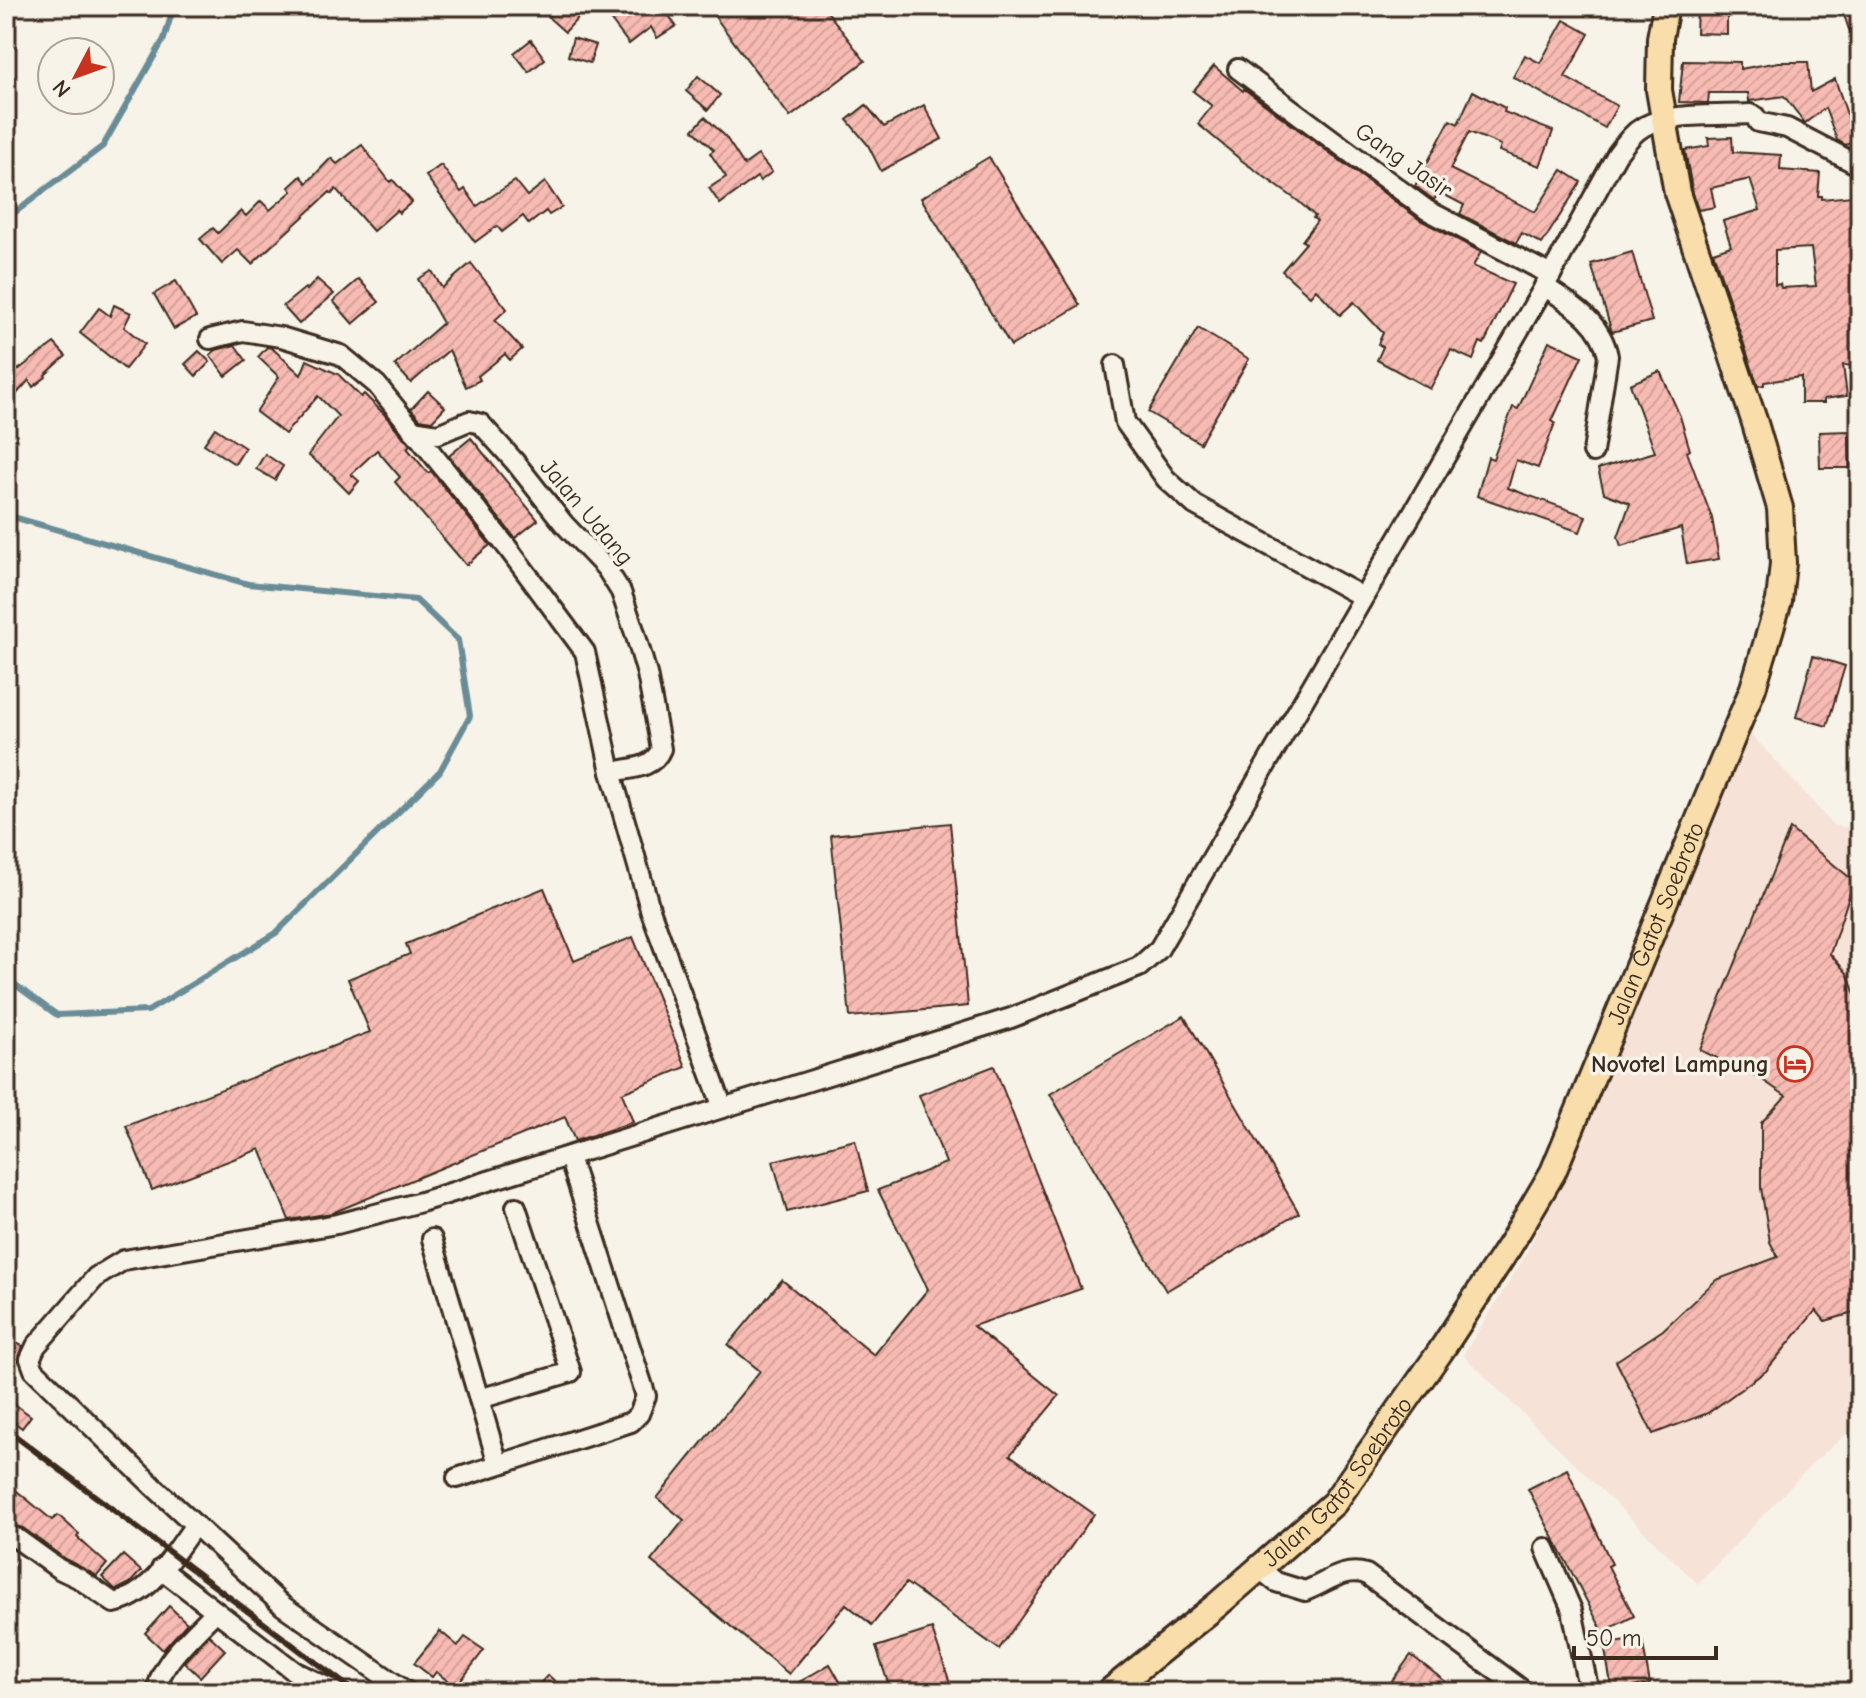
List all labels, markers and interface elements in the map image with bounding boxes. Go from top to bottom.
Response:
north arrow [36,36,116,116]
text: N [47,75,76,102]
street label: Gang Jasir [1350,116,1458,204]
street label: Jalan Udang [535,453,639,571]
street label: Jalan Gatot Soebroto [1601,818,1710,1029]
hotel icon: Novotel Lampung [1776,1045,1814,1083]
place label: Novotel Lampung [1591,1050,1769,1078]
street label: Jalan Gatot Soebroto [1257,1391,1418,1573]
scale bar [1574,1610,1716,1660]
text: 50 m [1586,1624,1642,1652]

